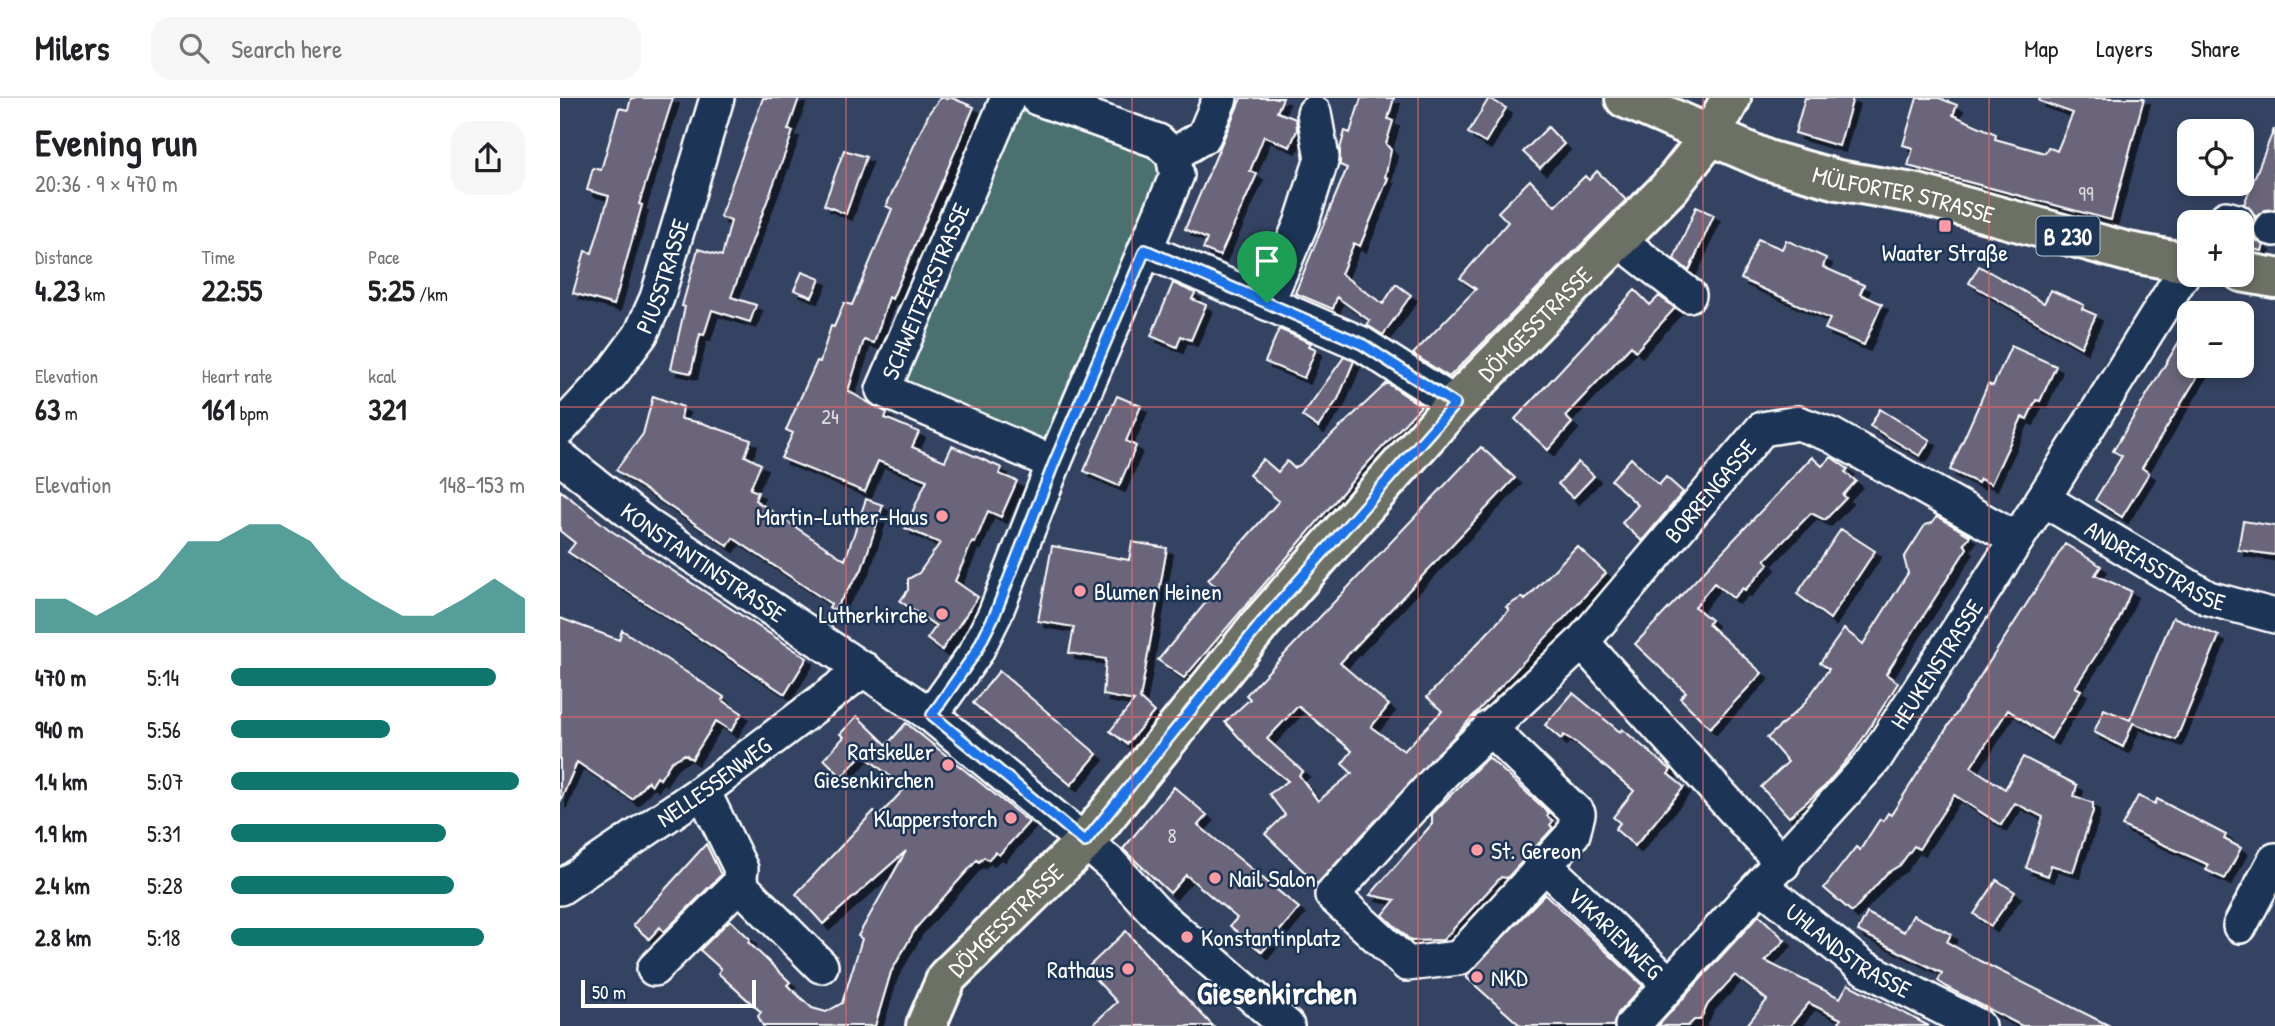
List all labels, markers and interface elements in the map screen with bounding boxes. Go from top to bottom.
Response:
search box [151,17,641,80]
text: Milers [35,26,109,70]
icon: search [175,29,213,67]
text: Search here [231,31,342,66]
text: Map [2024,32,2058,64]
text: Layers [2096,32,2153,64]
text: Share [2191,32,2240,64]
text: Evening run [35,116,198,168]
map controls [2177,119,2254,378]
button: locate [2177,119,2254,196]
button: share [451,121,525,195]
street label: MÜLFORTER STRASSE [1809,158,1999,231]
text: 20:36 · 9 × 470 m [35,168,178,199]
house number: 99 [2078,179,2094,208]
street label: SCHWEITZERSTRASSE [873,197,977,384]
button: + [2177,210,2254,287]
street label: PIUSSTRASSE [627,214,696,338]
road number: B 230 [2036,217,2100,256]
marker: Waater Straße [1937,218,1953,234]
pin [1237,231,1297,303]
place label: Waater Straße [1882,236,2009,268]
icon: arrive [1248,242,1286,280]
text: Distance [35,244,93,270]
text: Time [202,244,235,270]
text: Pace [368,244,400,270]
street label: DÖMGESSTRASSE [1471,259,1599,388]
text: 4.23 [35,270,80,310]
text: 22:55 [202,270,262,310]
text: 5:25 [368,270,415,310]
text: km [80,281,105,307]
text: /km [415,281,448,307]
button: − [2177,301,2254,378]
text: Elevation [35,363,98,389]
text: Heart rate [202,363,273,389]
text: kcal [368,363,396,389]
text: 63 [35,389,60,429]
text: 161 [202,389,235,429]
text: 321 [368,389,407,429]
text: m [60,400,78,426]
text: bpm [235,400,269,426]
house number: 24 [821,402,839,431]
street label: BORRENGASSE [1657,432,1763,549]
text: Elevation [35,469,111,500]
text: 148–153 m [439,469,525,500]
street label: KONSTANTINSTRASSE [614,495,792,630]
place label: Martin-Luther-Haus [756,500,928,532]
marker: Martin-Luther-Haus [934,508,950,524]
street label: ANDREASSTRASSE [2079,512,2229,618]
place label: Blumen Heinen [1094,575,1222,607]
marker: Blumen Heinen [1072,583,1088,599]
street label: HEUKENSTRASSE [1882,593,1990,735]
place label: Lutherkirche [819,598,928,630]
marker: Lutherkirche [934,606,950,622]
text: 470 m [35,662,86,693]
text: 5:14 [147,662,179,693]
text: 940 m [35,714,83,745]
text: 5:56 [147,714,181,745]
street label: NELLESSENWEG [650,729,778,834]
place label: Ratskeller Giesenkirchen [814,735,934,795]
marker: Ratskeller Giesenkirchen [940,757,956,773]
text: 1.4 km [35,766,87,797]
text: 5:07 [147,766,184,797]
place label: Klapperstorch [874,802,997,834]
marker: Klapperstorch [1003,810,1019,826]
text: 1.9 km [35,818,87,849]
text: 5:31 [147,818,181,849]
house number: 8 [1167,821,1177,850]
place label: St. Gereon [1491,834,1581,866]
marker: St. Gereon [1469,842,1485,858]
street label: DÖMGESSTRASSE [941,856,1070,984]
place label: Nail Salon [1229,862,1316,894]
text: 2.4 km [35,870,90,901]
text: 5:28 [147,870,183,901]
marker: Nail Salon [1207,870,1223,886]
street label: VIKARIENWEG [1561,880,1670,986]
street label: UHLANDSTRASSE [1779,895,1917,1005]
place label: Konstantinplatz [1201,921,1341,953]
text: 2.8 km [35,922,91,953]
text: 5:18 [147,922,180,953]
marker: Konstantinplatz [1179,929,1195,945]
place label: Rathaus [1047,953,1114,985]
marker: Rathaus [1120,961,1136,977]
place label: NKD [1491,961,1528,993]
marker: NKD [1469,969,1485,985]
district label: Giesenkirchen [1197,971,1357,1014]
scale bar [581,977,756,1009]
text: 50 m [592,979,626,1005]

